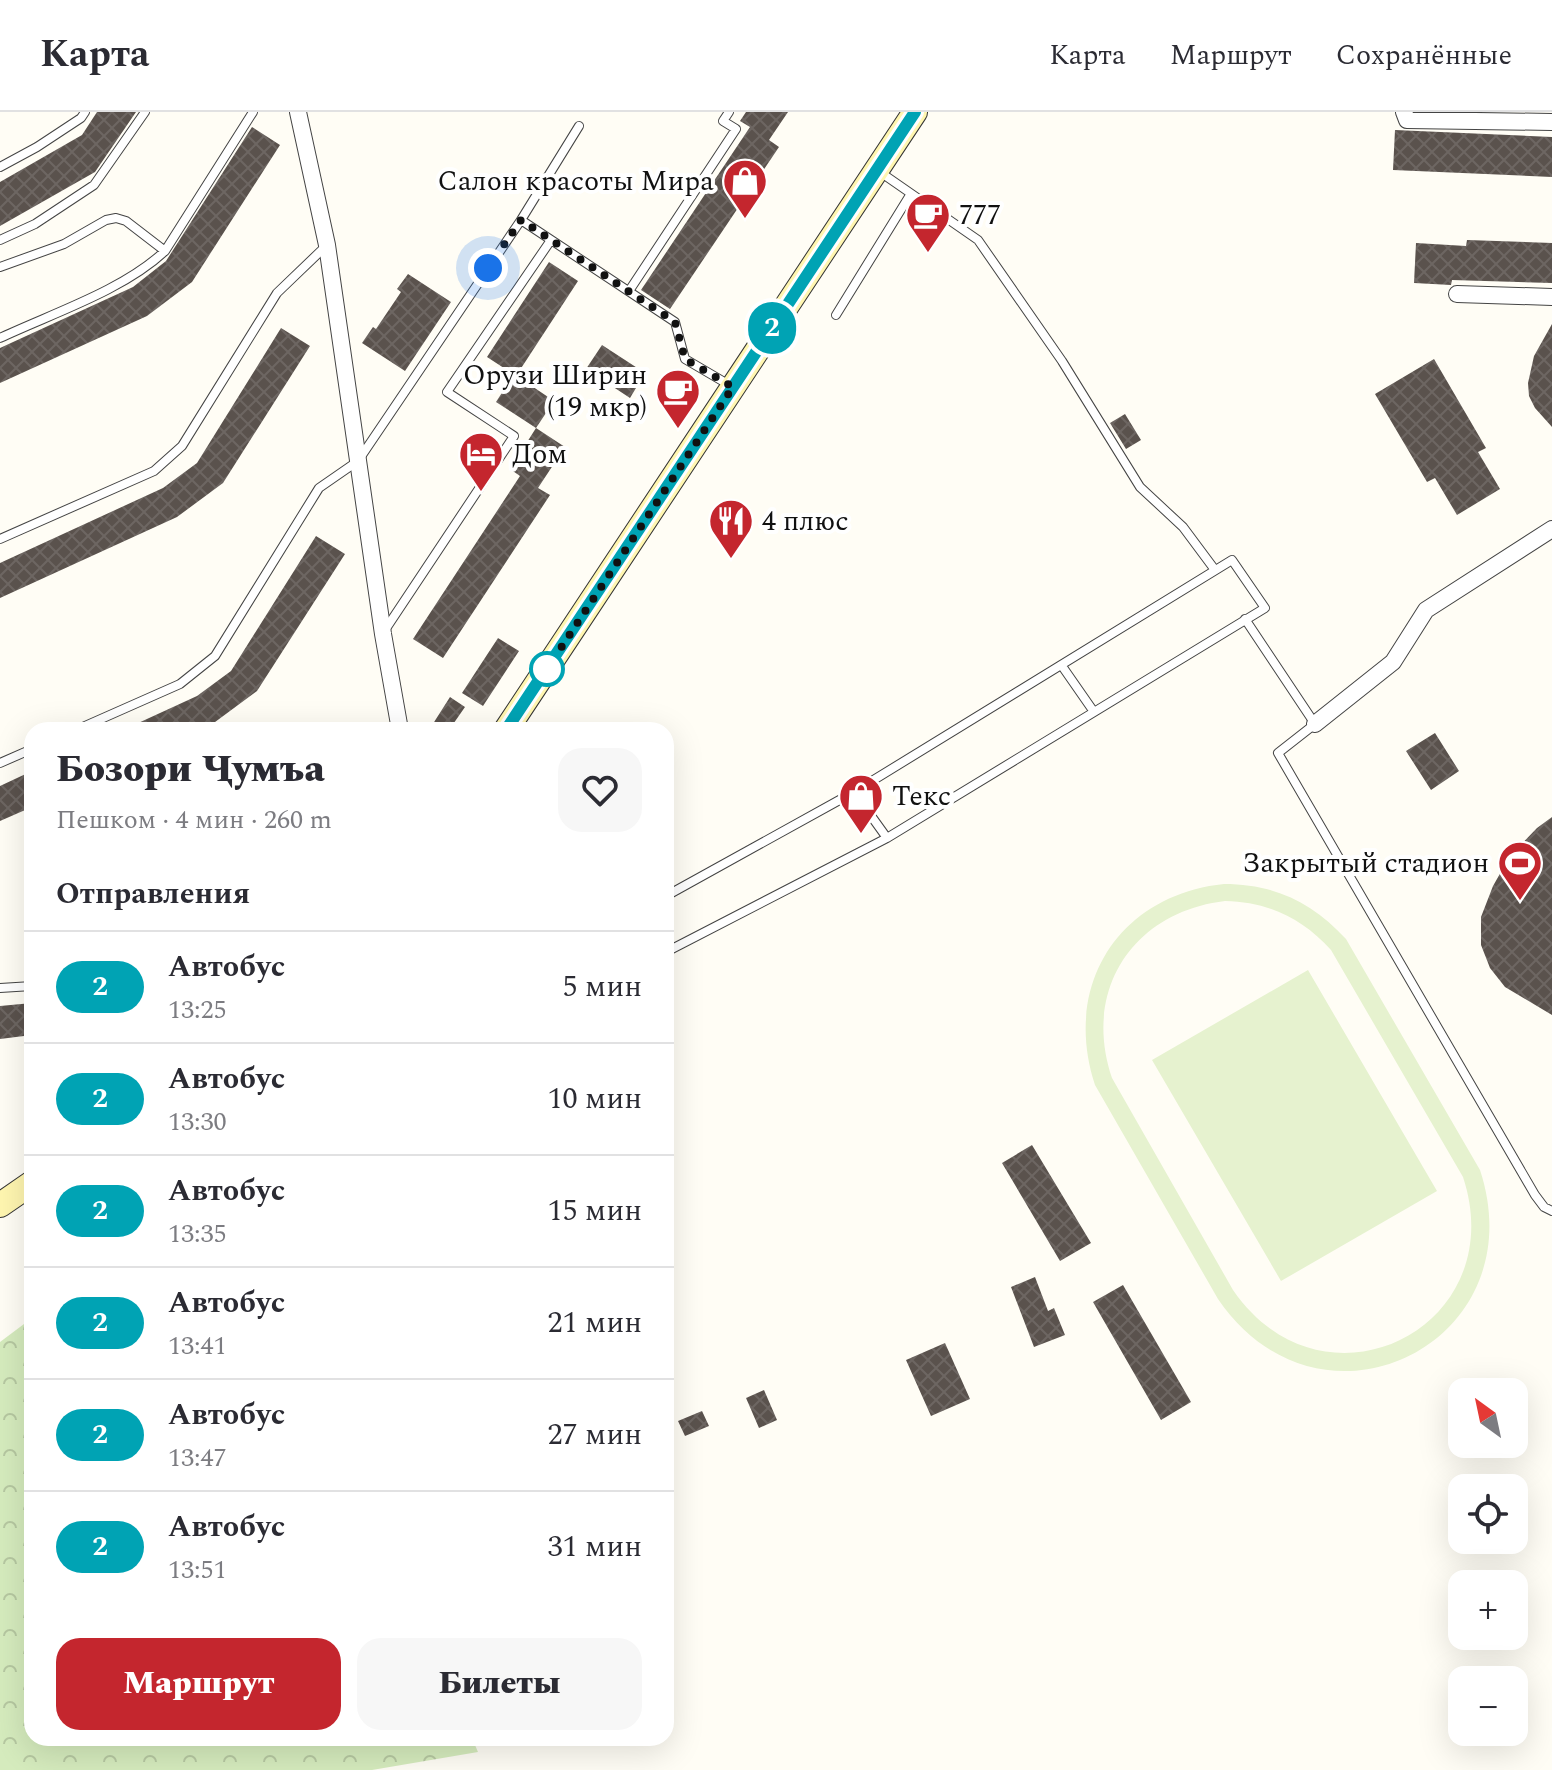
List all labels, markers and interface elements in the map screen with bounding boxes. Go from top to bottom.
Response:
text: Карта [40,26,150,84]
text: Карта [1049,34,1126,77]
text: Маршрут [1170,34,1292,77]
text: Сохранённые [1336,34,1512,77]
shop icon: Салон красоты Мира [721,157,769,220]
place label: Салон красоты Мира [438,160,714,203]
cafe icon: 777 [904,191,952,254]
place label: 777 [959,194,1001,237]
your location [468,248,508,288]
line badge: 2 [746,302,798,354]
text: 2 [764,306,780,349]
place label: Орузи Ширин (19 мкр) [463,354,647,429]
cafe icon: Орузи Ширин (19 мкр) [654,367,702,430]
hotel icon: Дом [457,430,505,493]
place label: Дом [512,433,567,476]
restaurant icon: 4 плюс [707,497,755,560]
place label: 4 плюс [762,500,849,543]
unlabelled marker [530,652,564,686]
text: Бозори Ҷумъа [56,741,325,799]
button: heart [558,748,642,832]
shop icon: Текс [837,772,885,835]
place label: Текс [892,775,951,818]
text: Пешком · 4 мин · 260 m [56,800,332,840]
sports icon: Закрытый стадион [1496,839,1544,902]
place label: Закрытый стадион [1242,842,1489,885]
text: Отправления [56,871,250,917]
text: Автобус [168,944,285,990]
text: 5 мин [563,964,642,1010]
text: 2 [92,965,108,1008]
text: 13:25 [168,990,227,1030]
text: Автобус [168,1056,285,1102]
text: 10 мин [548,1076,642,1122]
text: 2 [92,1077,108,1120]
text: 13:30 [168,1102,227,1142]
text: Автобус [168,1168,285,1214]
text: 15 мин [548,1188,642,1234]
text: 2 [92,1189,108,1232]
text: 13:35 [168,1214,227,1254]
text: Автобус [168,1280,285,1326]
text: 21 мин [548,1300,642,1346]
text: 2 [92,1301,108,1344]
text: 13:41 [168,1326,227,1366]
north arrow [1448,1378,1528,1458]
map controls [1448,1378,1528,1746]
text: Автобус [168,1392,285,1438]
text: 27 мин [548,1412,642,1458]
text: 2 [92,1413,108,1456]
text: 13:47 [168,1438,227,1478]
button: locate [1448,1474,1528,1554]
text: Автобус [168,1504,285,1550]
text: 31 мин [548,1524,642,1570]
text: 2 [92,1525,108,1568]
text: 13:51 [168,1550,227,1590]
button: + [1448,1570,1528,1650]
button: Маршрут [56,1638,341,1730]
button: Билеты [357,1638,642,1730]
button: − [1448,1666,1528,1746]

